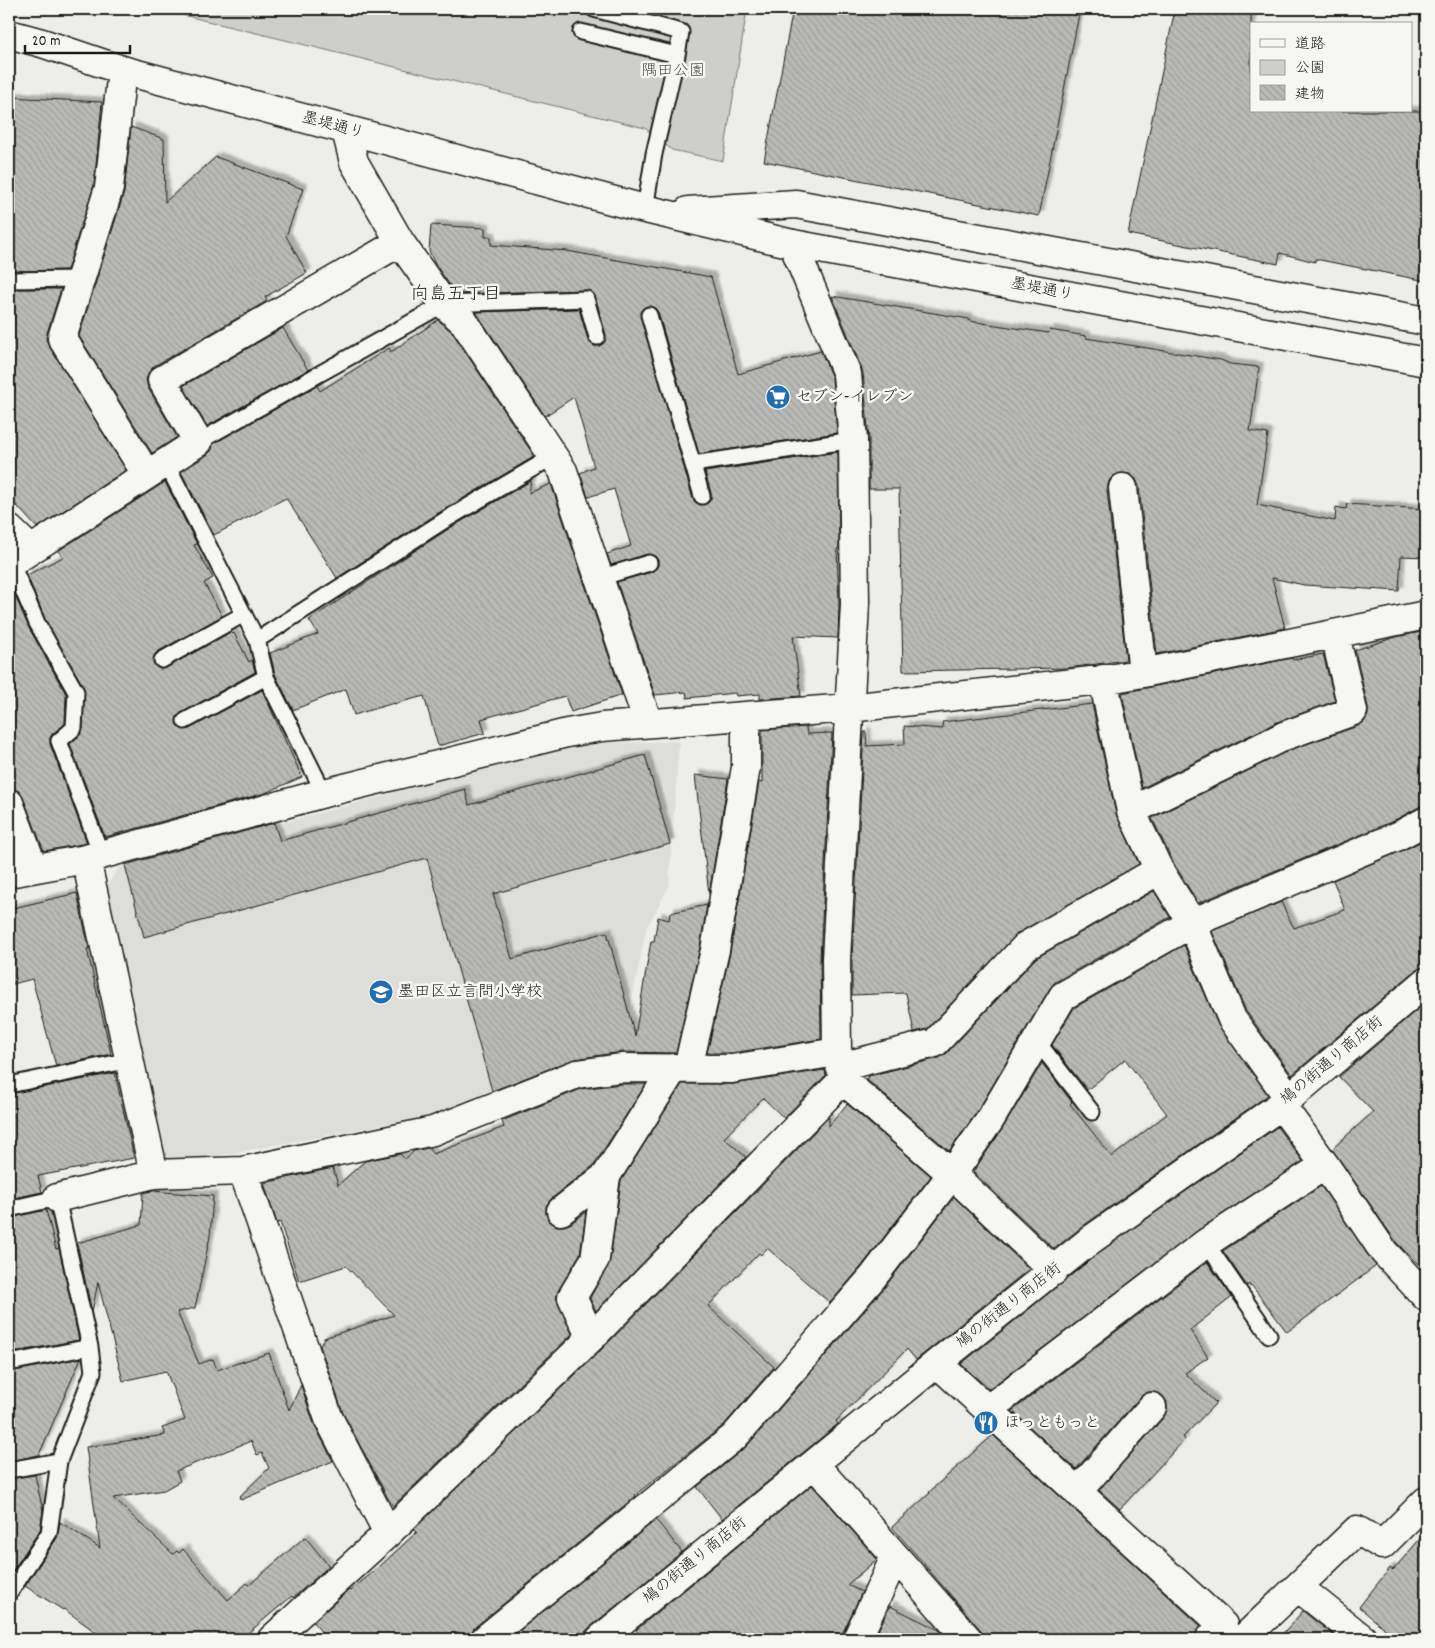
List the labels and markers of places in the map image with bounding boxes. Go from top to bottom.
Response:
supermarket icon: セブン-イレブン [765,384,791,410]
place label: セブン-イレブン [796,386,913,409]
school or university icon: 墨田区立言問小学校 [368,979,394,1005]
place label: 墨田区立言問小学校 [398,981,542,1004]
restaurant icon: ほっともっと [973,1410,999,1436]
place label: ほっともっと [1004,1412,1100,1435]

